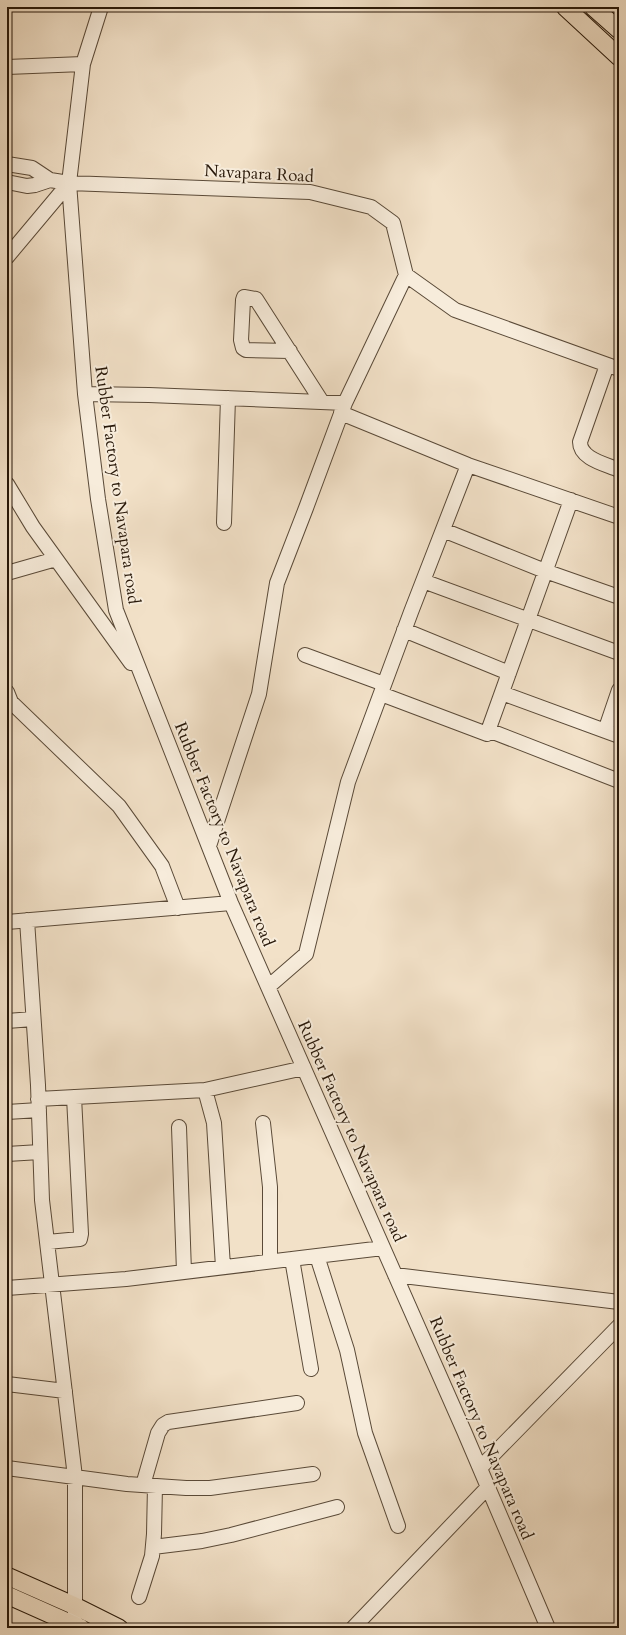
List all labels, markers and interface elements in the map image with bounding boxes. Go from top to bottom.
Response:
street label: Navapara Road [204,159,314,188]
street label: Rubber Factory to Navapara road [89,365,146,606]
street label: Rubber Factory to Navapara road [169,719,280,950]
street label: Rubber Factory to Navapara road [292,1017,411,1246]
street label: Rubber Factory to Navapara road [424,1313,539,1543]

